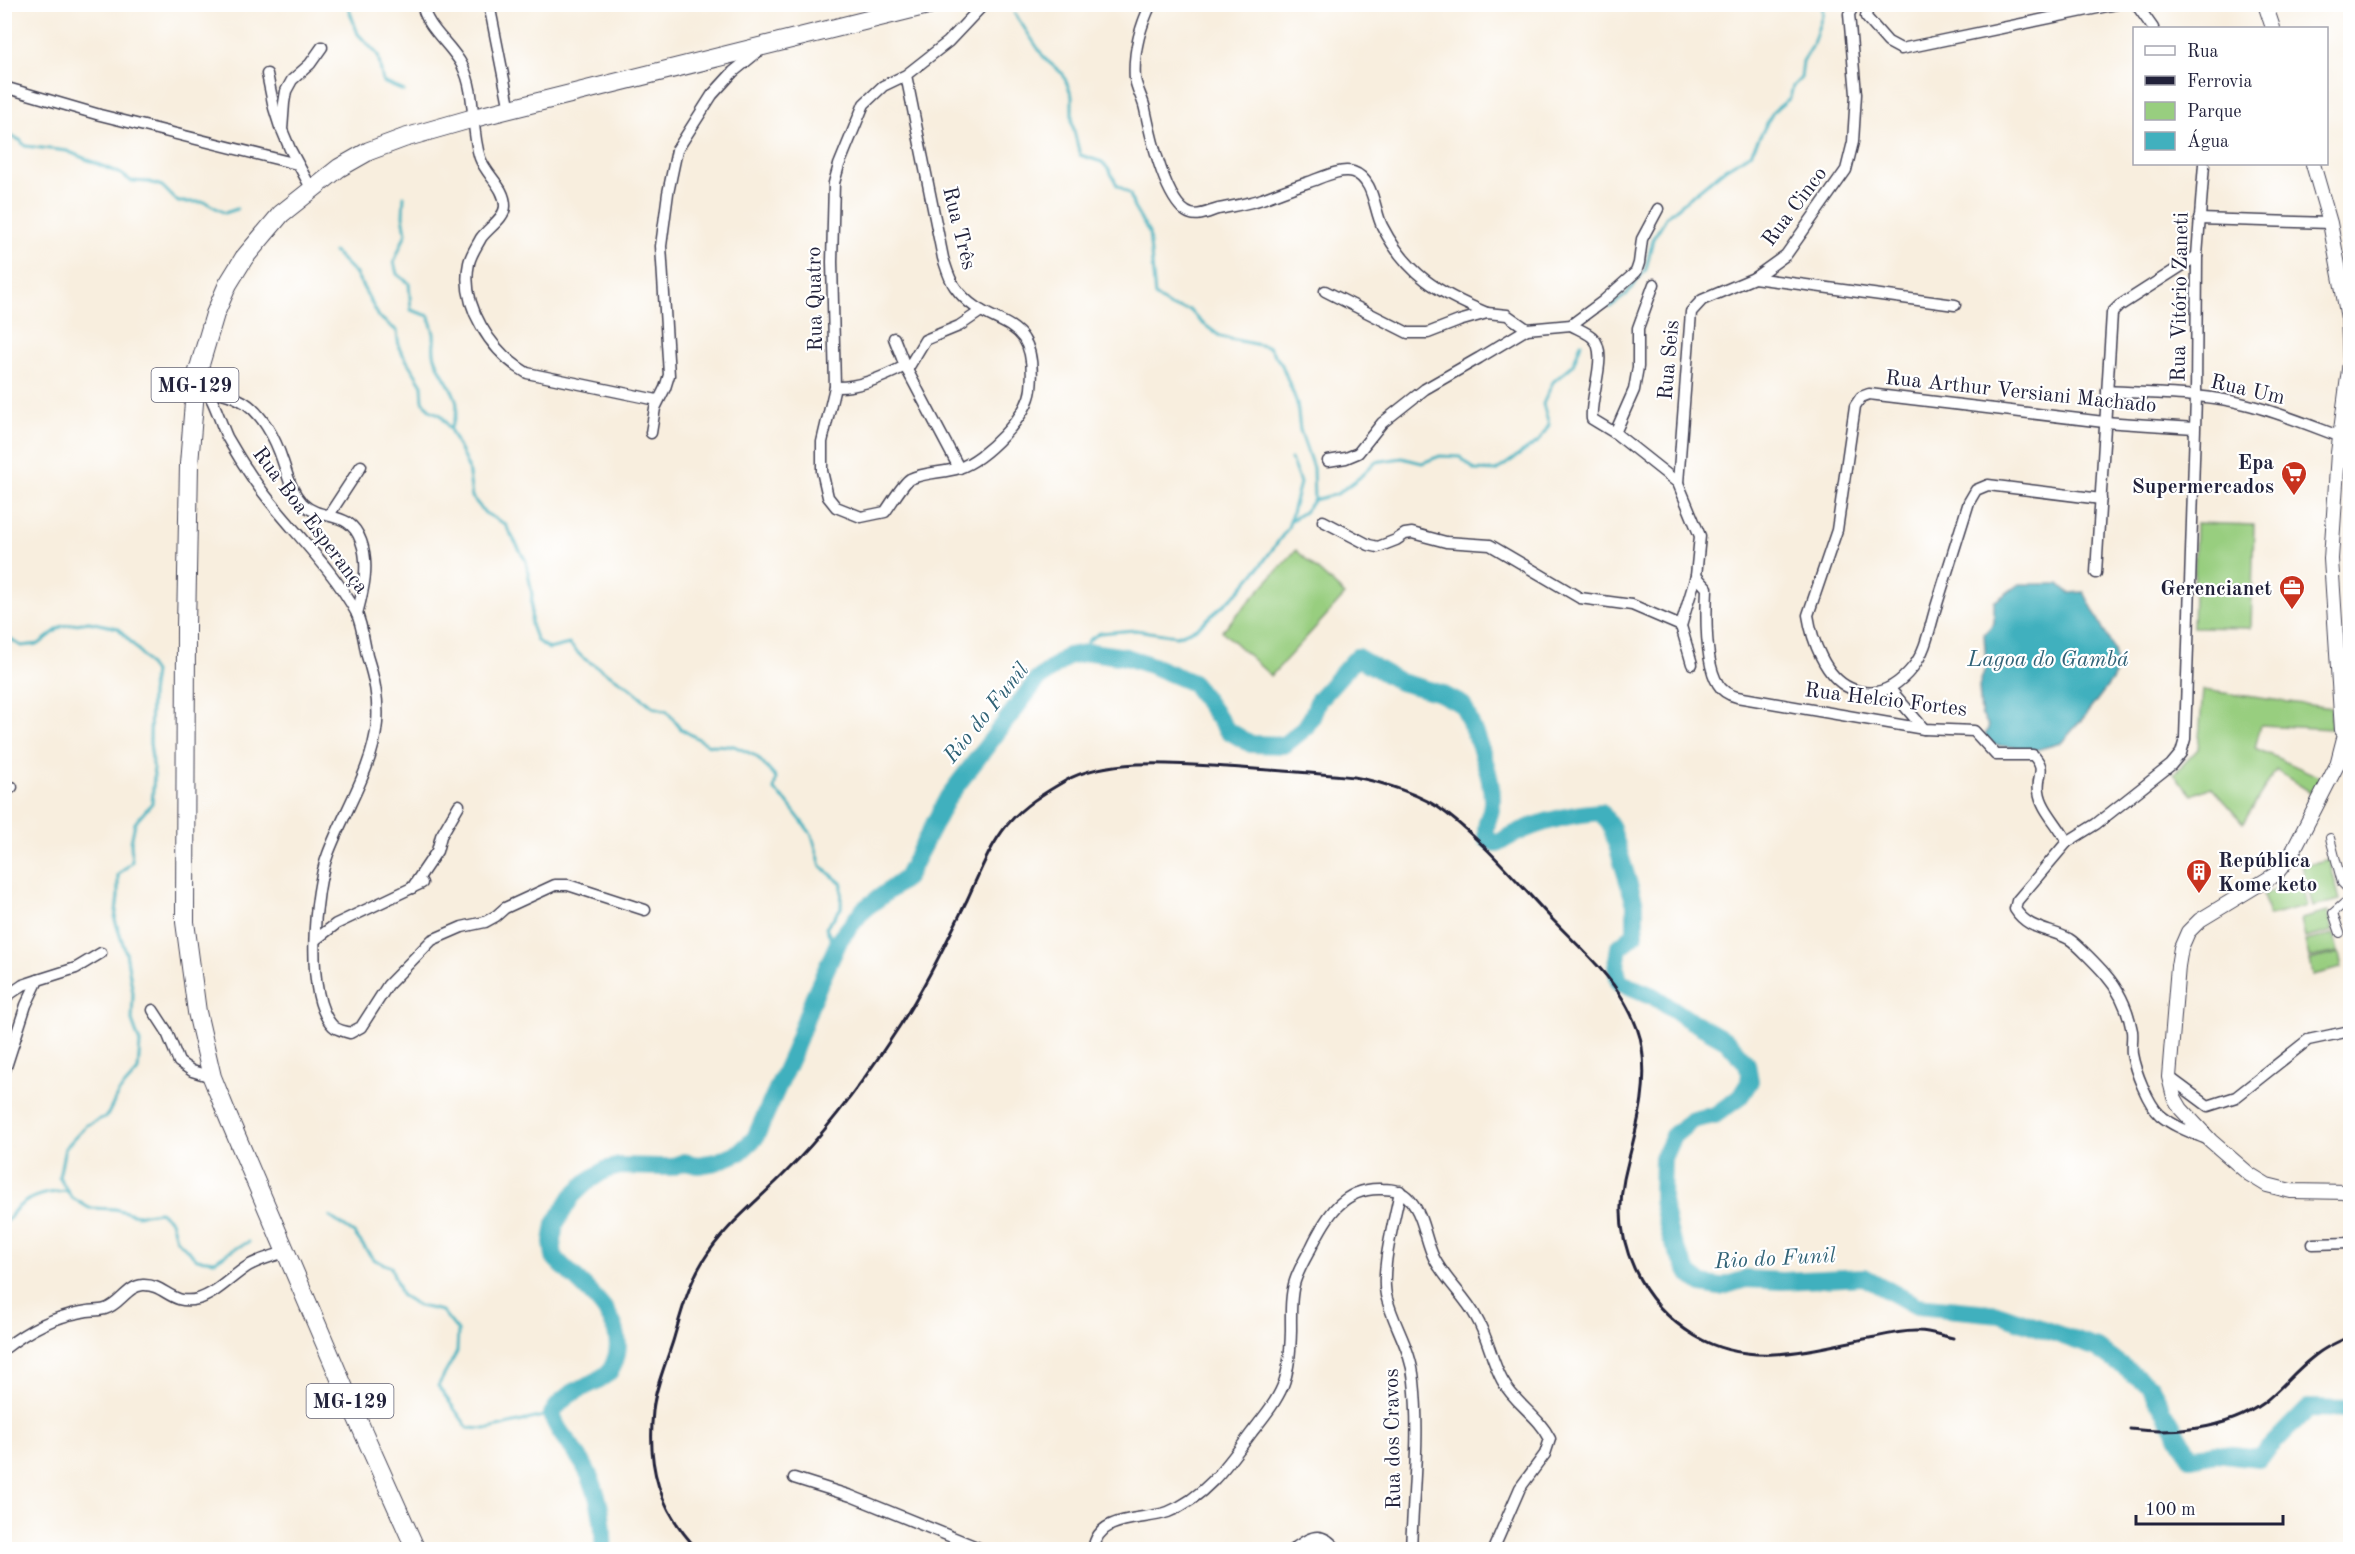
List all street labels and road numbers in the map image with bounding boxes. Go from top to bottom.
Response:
street label: Rua Cinco [1759,163,1832,250]
street label: Rua Três [938,185,979,272]
street label: Rua Vitório Zaneti [2169,212,2192,382]
street label: Rua Quatro [804,246,827,352]
street label: Rua Seis [1656,319,1683,401]
road number: MG-129 [152,368,238,402]
street label: Rua Arthur Versiani Machado [1884,368,2157,417]
street label: Rua Um [2208,372,2287,409]
street label: Rua Boa Esperança [248,444,372,598]
street label: Rua Helcio Fortes [1803,680,1968,721]
street label: Rua dos Cravos [1382,1368,1405,1510]
road number: MG-129 [306,1384,394,1418]

